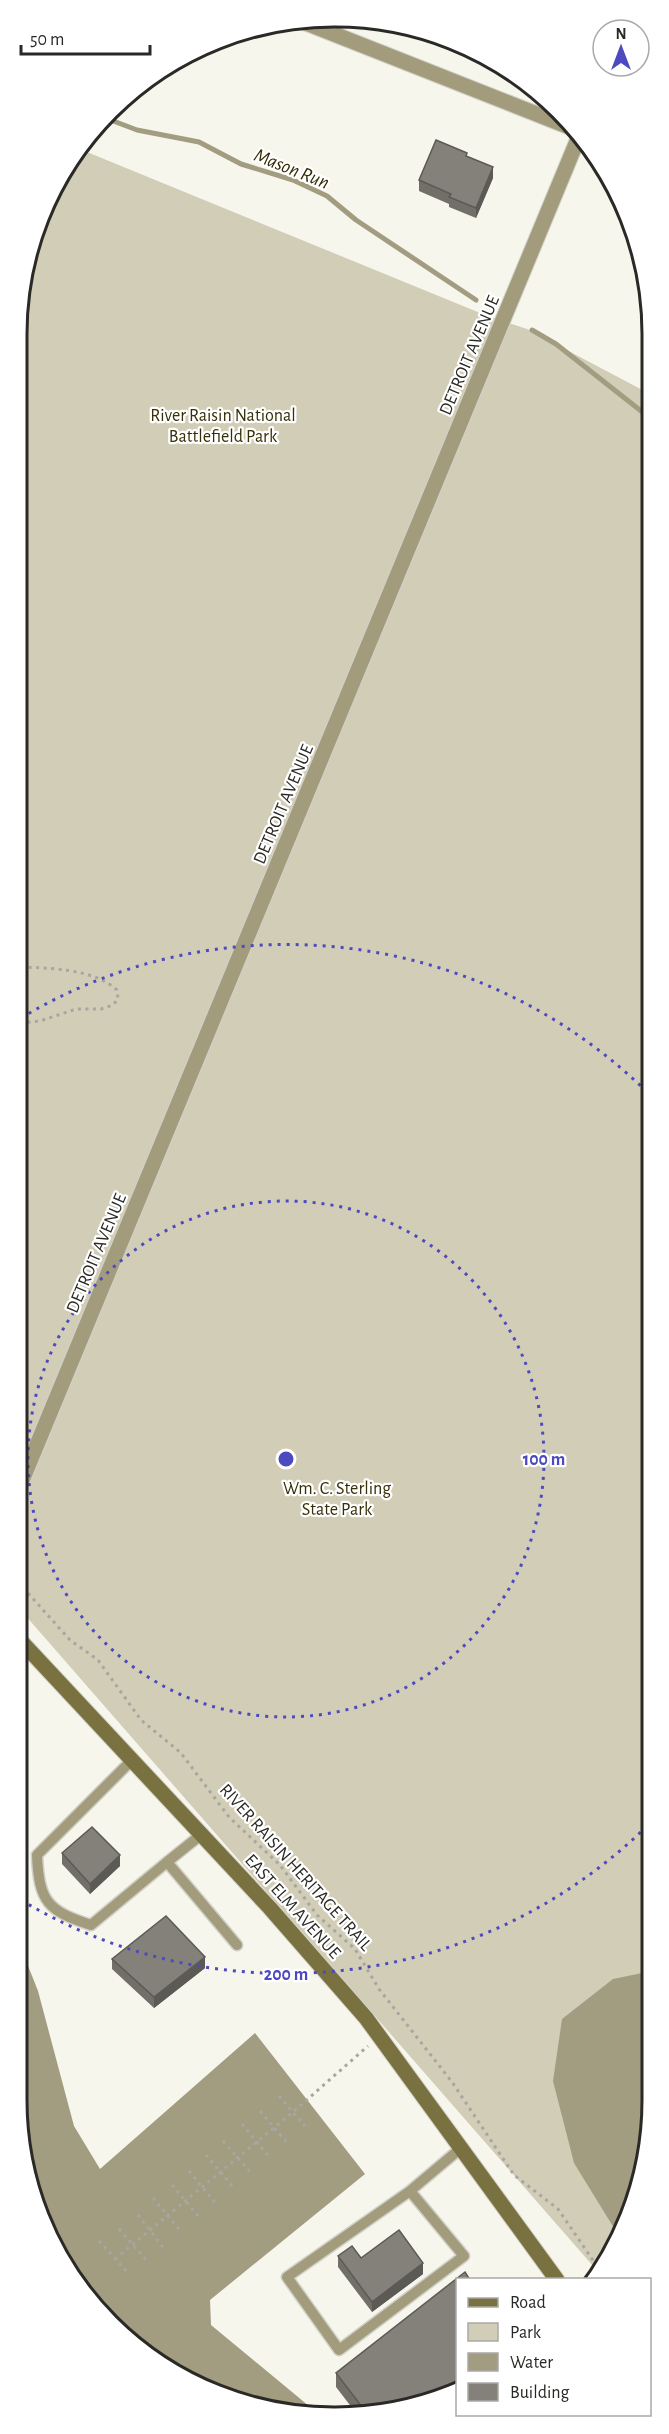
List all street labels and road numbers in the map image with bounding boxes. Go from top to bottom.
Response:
street label: DETROIT AVENUE [437,293,503,418]
street label: DETROIT AVENUE [251,742,317,867]
street label: DETROIT AVENUE [64,1191,130,1316]
street label: RIVER RAISIN HERITAGE TRAIL [216,1781,375,1955]
street label: EAST ELM AVENUE [241,1851,344,1963]

